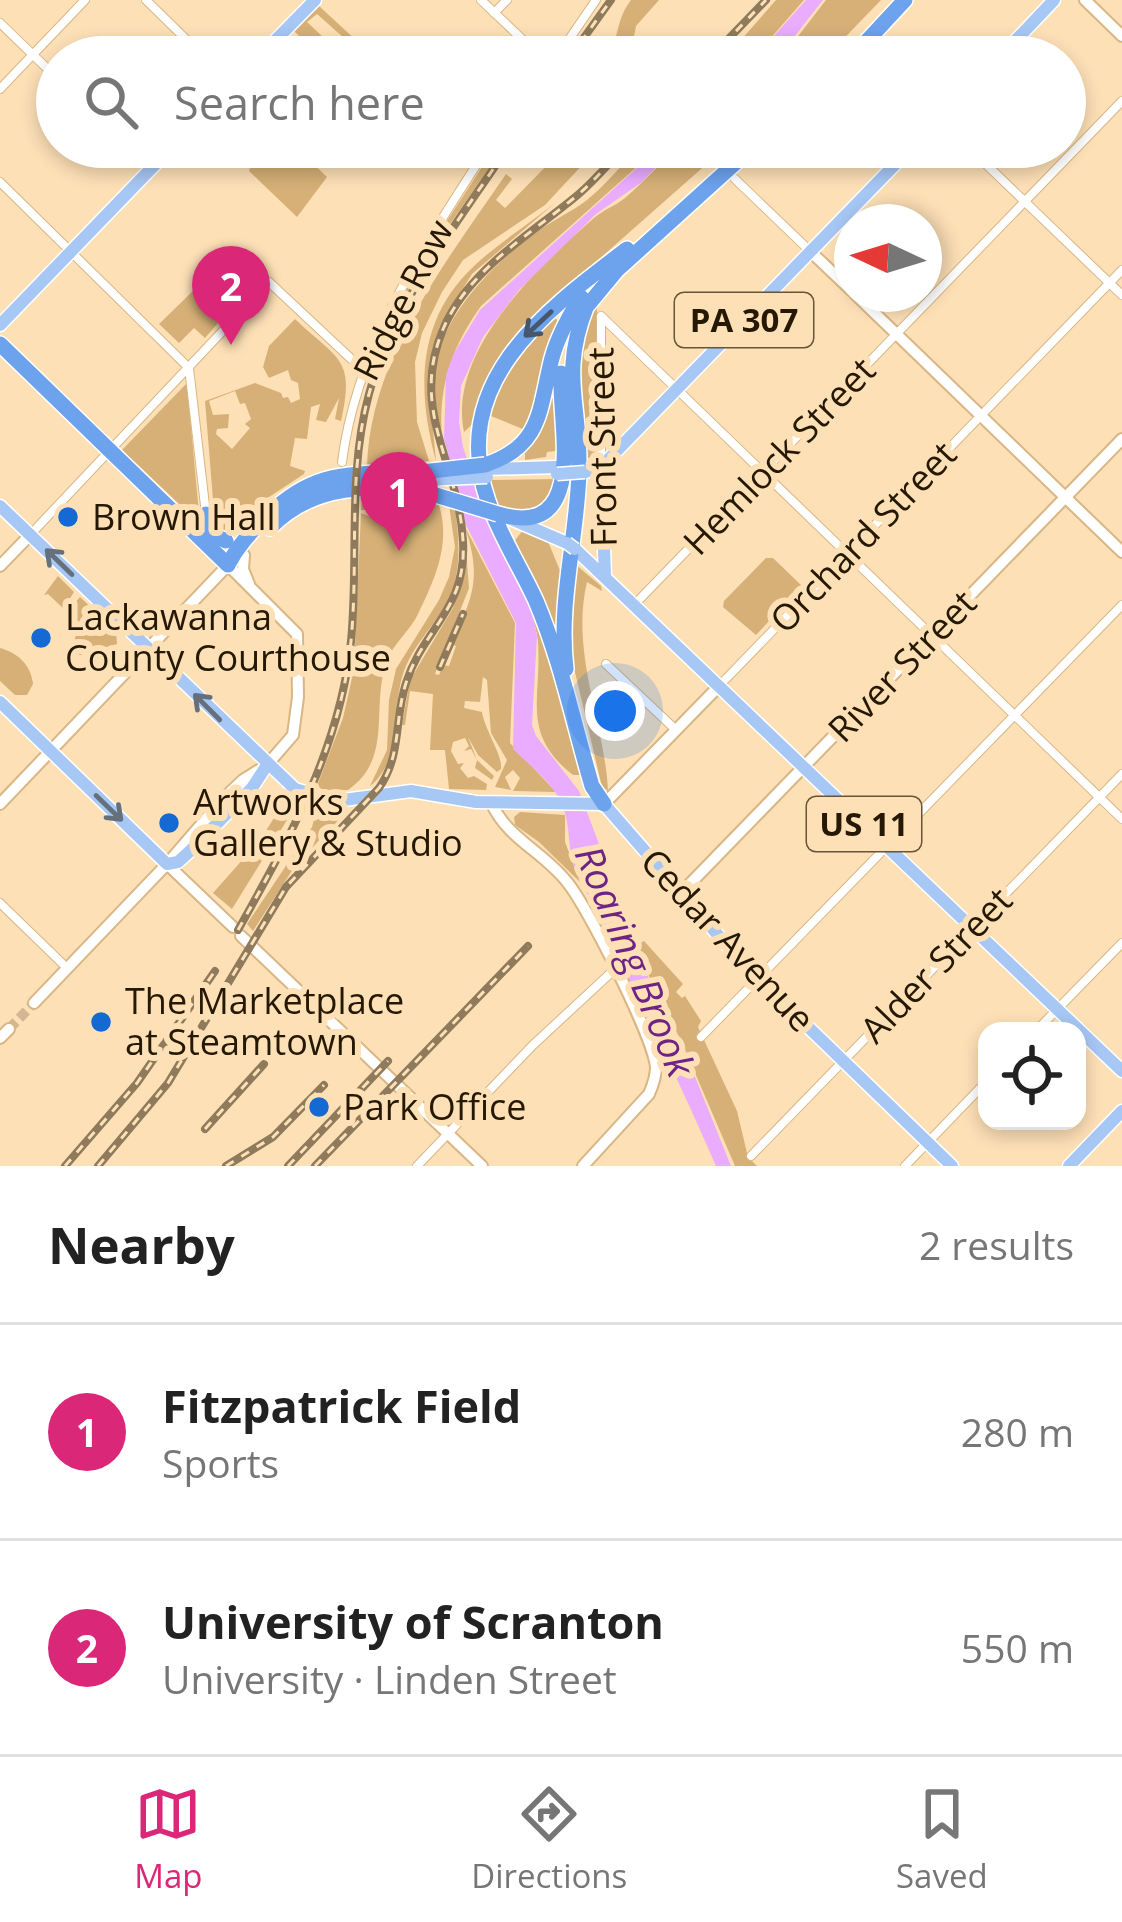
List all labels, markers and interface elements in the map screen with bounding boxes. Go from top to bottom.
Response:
search box [36,36,1086,168]
icon: search [78,69,144,135]
text: Search here [174,72,425,133]
north arrow [834,204,942,312]
street label: Ridge Row [341,211,464,389]
pin: 2 [192,246,270,345]
road number: PA 307 [675,293,813,347]
one-way arrow [523,309,553,337]
street label: Hemlock Street [672,346,885,565]
street label: Front Street [575,347,628,547]
street label: Orchard Street [759,430,967,643]
pin: 1 [360,452,438,551]
place label: Brown Hall [92,492,276,541]
marker: Brown Hall [55,504,81,530]
one-way arrow [45,549,74,577]
street label: River Street [817,579,987,752]
place label: Lackawanna County Courthouse [65,592,391,682]
marker: Lackawanna County Courthouse [28,625,54,651]
your location [585,681,645,741]
one-way arrow [193,693,222,721]
place label: Artworks Gallery & Studio [193,777,463,867]
one-way arrow [94,793,123,821]
road number: US 11 [807,797,921,851]
marker: Artworks Gallery & Studio [156,810,182,836]
water label: Roaring Brook [564,837,710,1086]
street label: Cedar Avenue [631,837,826,1042]
street label: Alder Street [849,876,1022,1053]
place label: The Marketplace at Steamtown [125,976,404,1066]
marker: The Marketplace at Steamtown [88,1009,114,1035]
map controls [978,1022,1086,1130]
button: locate [978,1022,1086,1130]
place label: Park Office [343,1082,526,1131]
marker: Park Office [306,1094,332,1120]
text: Nearby [48,1209,235,1279]
text: 2 results [919,1218,1074,1271]
text: Fitzpatrick Field [162,1375,521,1436]
text: 1 [76,1405,98,1458]
text: 280 m [961,1405,1074,1458]
text: Sports [162,1436,279,1489]
text: University of Scranton [162,1591,664,1652]
text: 2 [76,1621,98,1674]
text: 550 m [961,1621,1074,1674]
text: University · Linden Street [162,1652,617,1705]
tab: Map [134,1781,203,1898]
tab: Directions [471,1781,627,1898]
tab: Saved [896,1781,988,1898]

